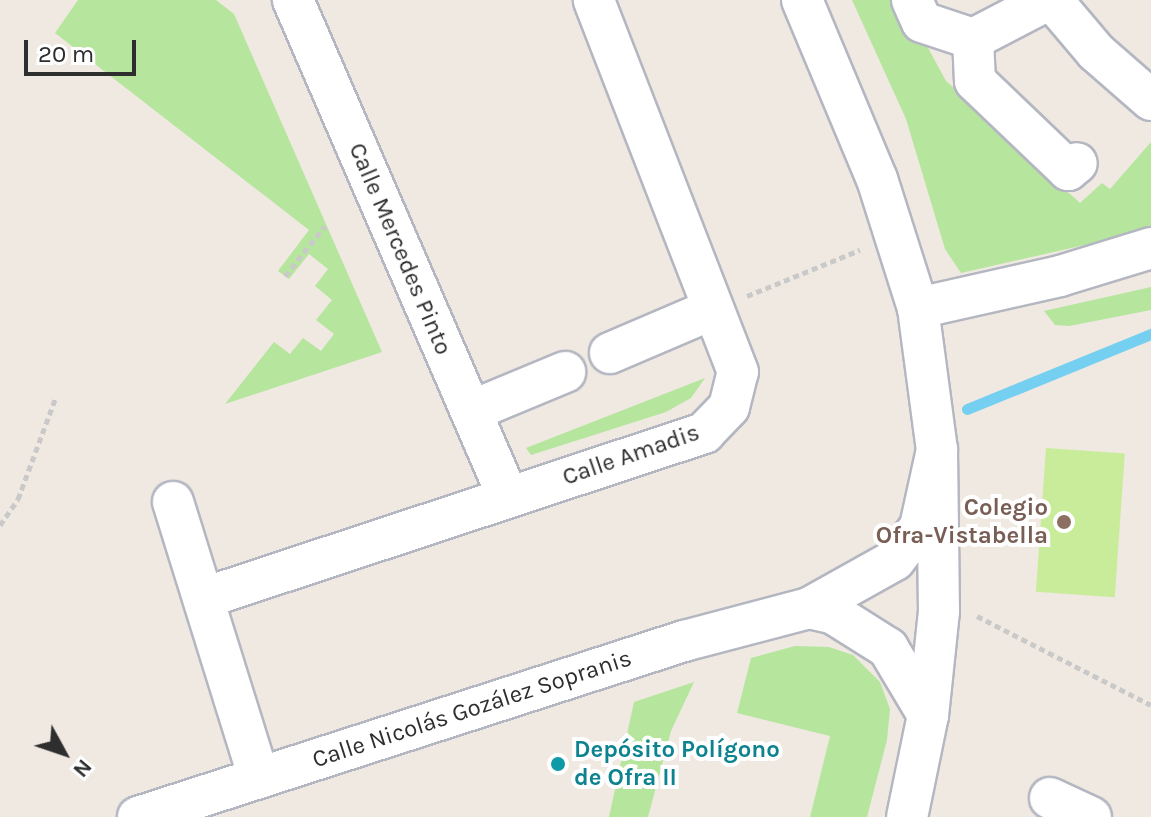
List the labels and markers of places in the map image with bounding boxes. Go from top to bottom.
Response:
place label: Colegio Ofra-Vistabella [876,494,1048,550]
marker: Colegio Ofra-Vistabella [1055,513,1073,531]
place label: Depósito Polígono de Ofra II [574,736,780,792]
marker: Depósito Polígono de Ofra II [549,755,567,773]

